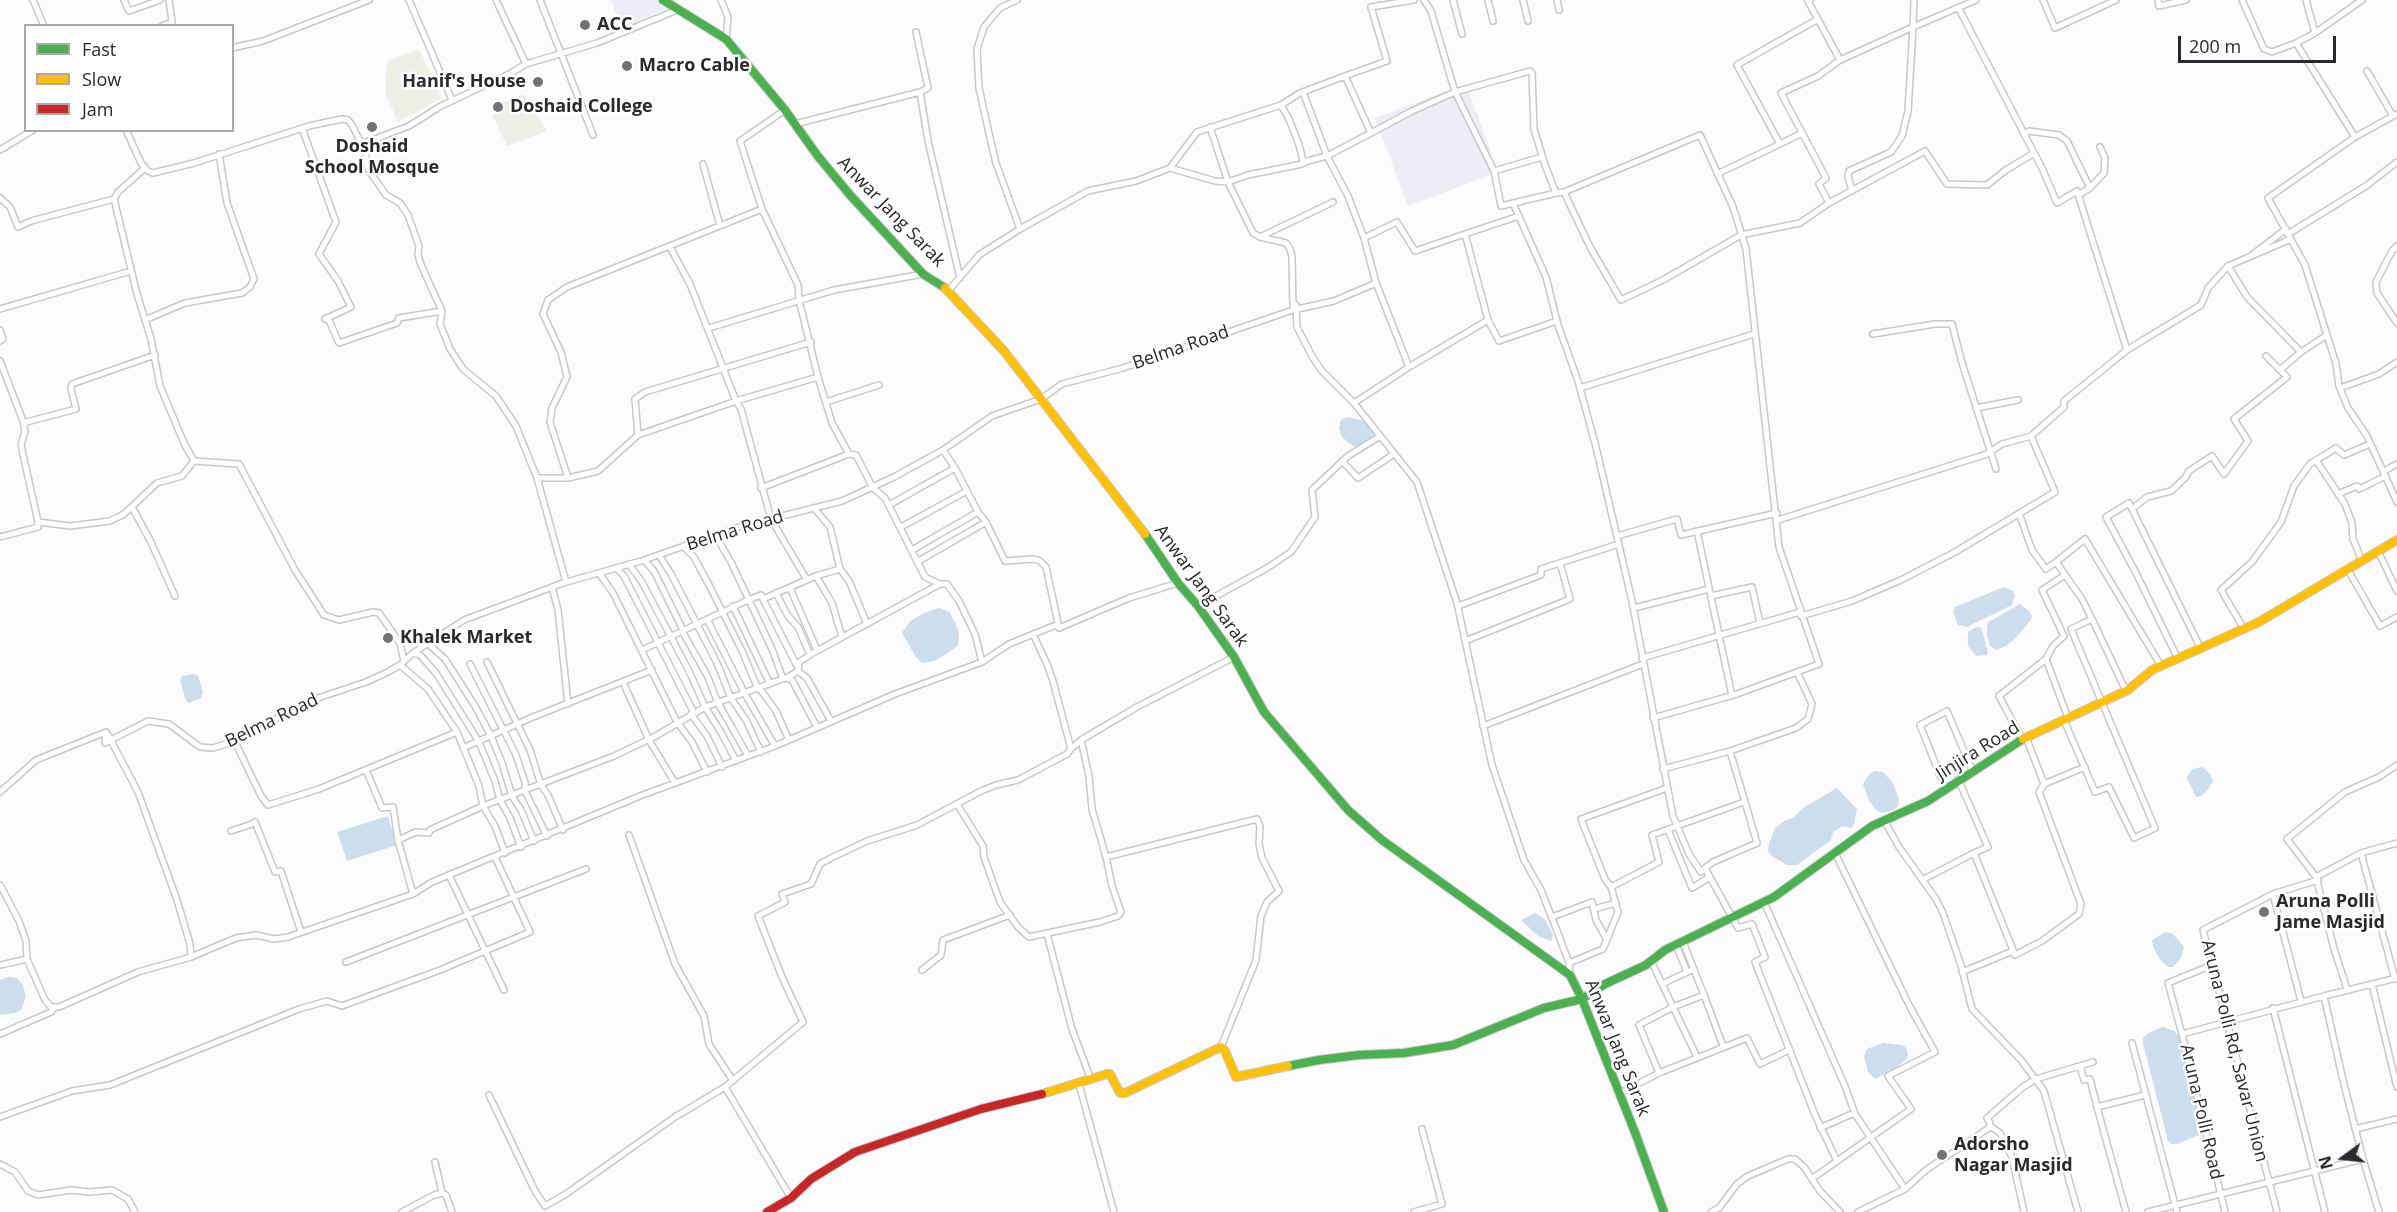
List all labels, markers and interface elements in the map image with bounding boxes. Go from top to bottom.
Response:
place label: ACC [597,14,632,36]
marker: ACC [578,18,592,32]
legend [24,24,234,132]
scale bar [2181,24,2338,62]
text: 200 m [2189,34,2241,58]
text: Fast [82,37,116,61]
place label: Macro Cable [639,55,750,77]
marker: Macro Cable [620,59,634,73]
text: Slow [82,67,121,91]
place label: Hanif's House [402,71,526,93]
marker: Hanif's House [531,75,545,89]
place label: Doshaid College [510,96,653,118]
text: Jam [82,97,114,121]
marker: Doshaid College [491,100,505,114]
marker: Doshaid School Mosque [365,120,379,134]
place label: Doshaid School Mosque [305,136,439,178]
street label: Anwar Jang Sarak [833,152,949,272]
street label: Belma Road [1130,321,1232,375]
street label: Belma Road [684,506,786,556]
street label: Anwar Jang Sarak [1150,521,1252,651]
place label: Khalek Market [400,627,532,649]
marker: Khalek Market [381,631,395,645]
street label: Belma Road [222,689,322,753]
street label: Jinjira Road [1932,717,2024,785]
place label: Aruna Polli Jame Masjid [2276,891,2385,934]
marker: Aruna Polli Jame Masjid [2257,905,2271,919]
street label: Aruna Polli Rd, Savar Union [2196,938,2272,1164]
street label: Anwar Jang Sarak [1580,977,1654,1119]
street label: Aruna Polli Road [2175,1042,2227,1182]
north arrow [2313,1128,2373,1188]
place label: Adorsho Nagar Masjid [1954,1134,2073,1176]
marker: Adorsho Nagar Masjid [1935,1148,1949,1162]
text: N [2313,1154,2338,1172]

